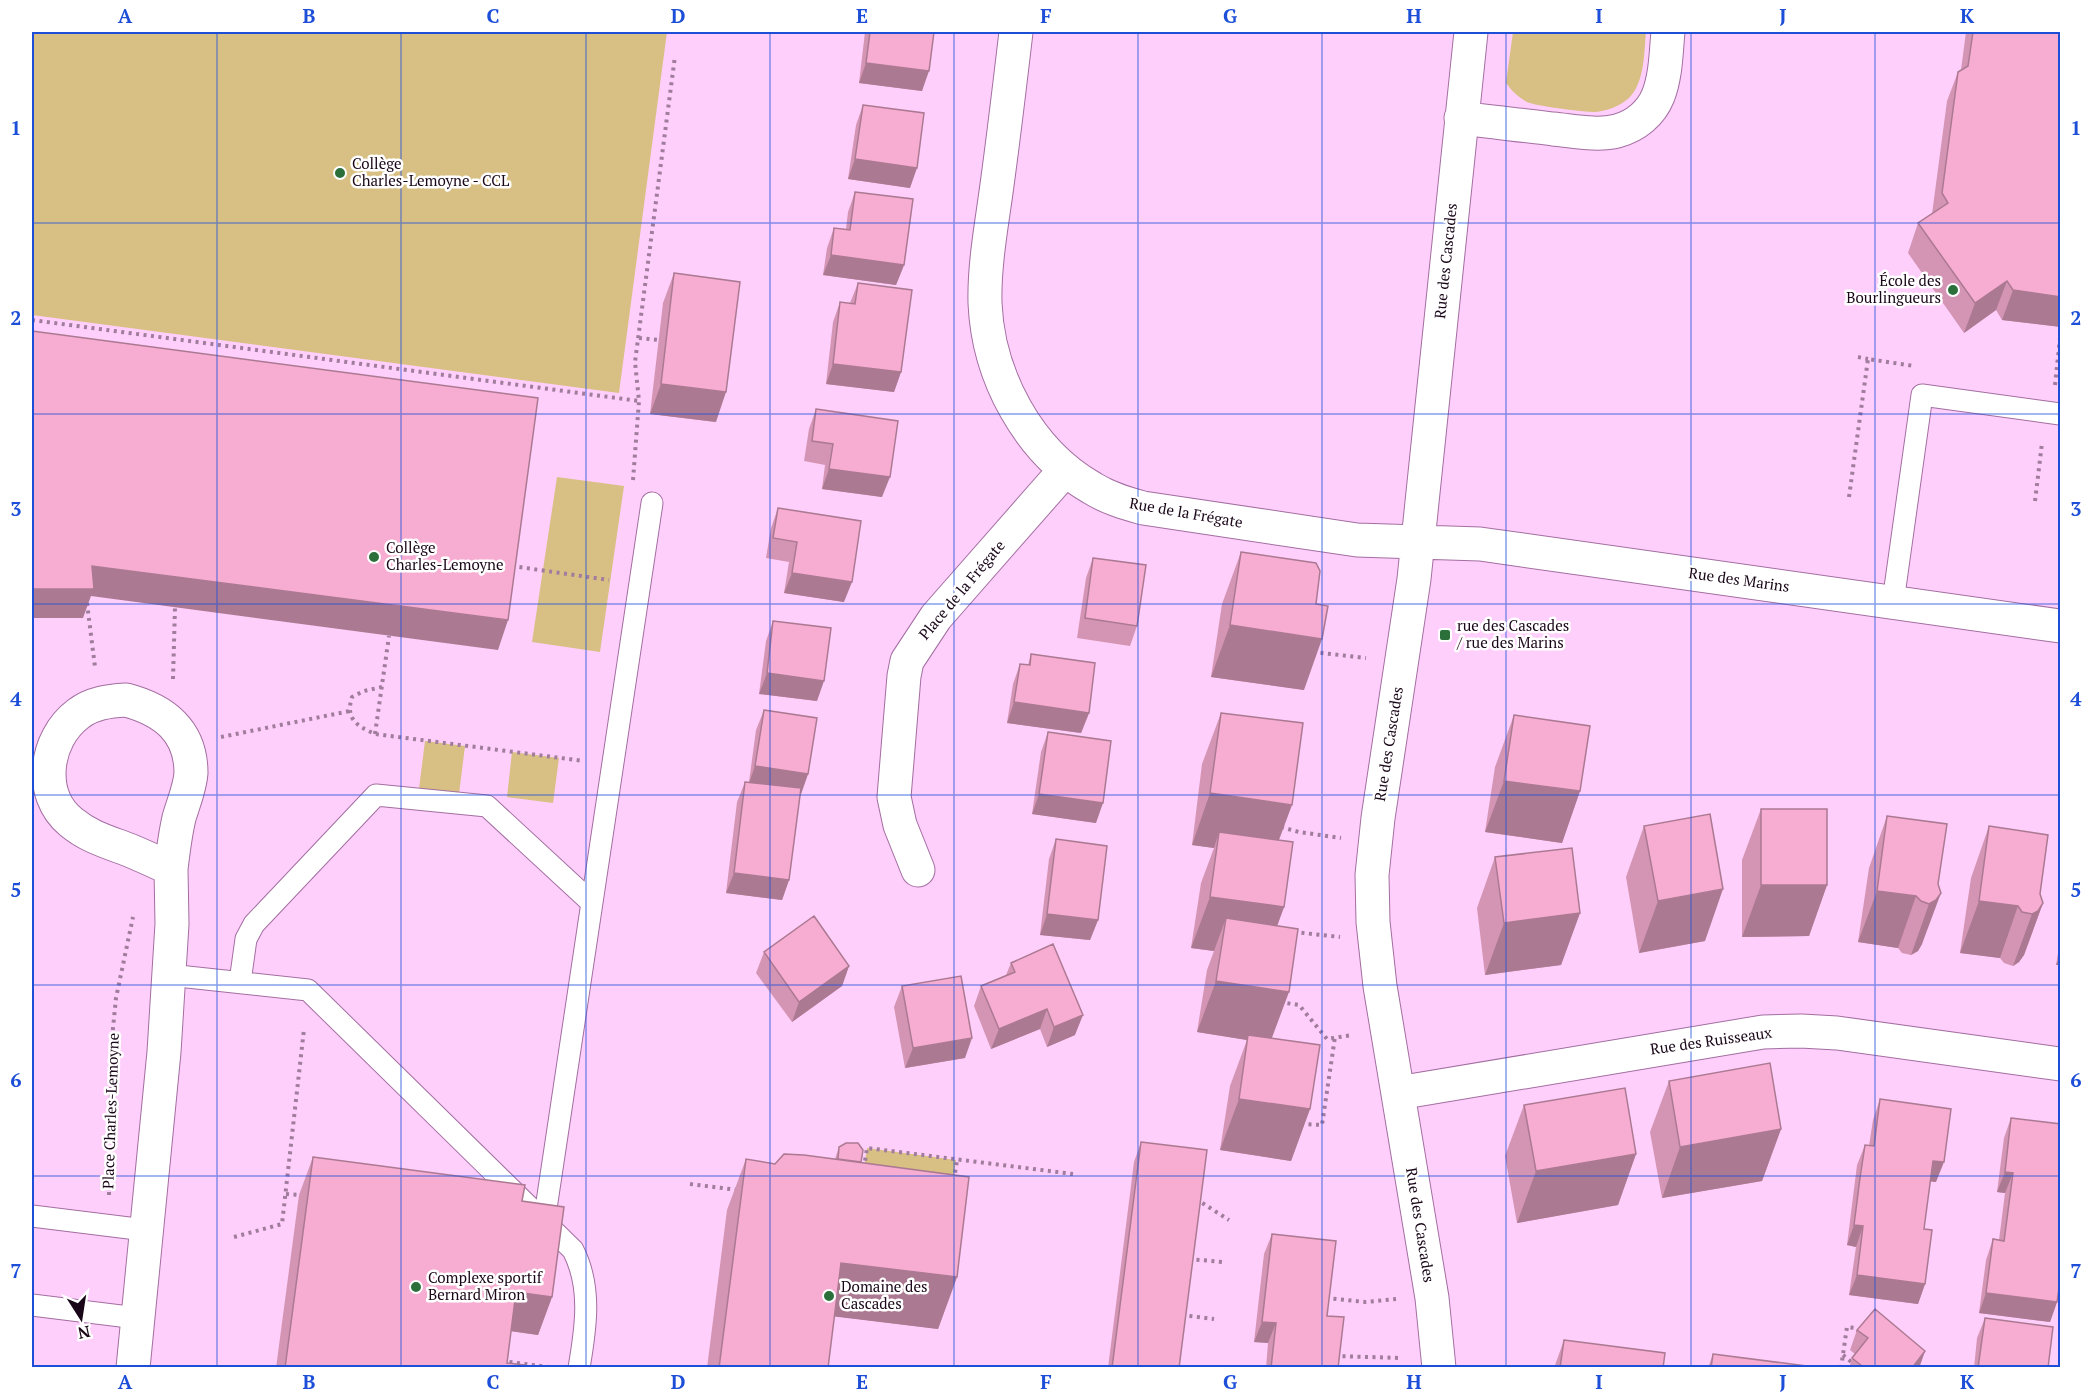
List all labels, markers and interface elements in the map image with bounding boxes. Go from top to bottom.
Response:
text: A [118,2,133,29]
text: B [303,2,316,29]
text: C [486,2,500,29]
text: D [671,2,685,29]
text: E [856,2,868,29]
text: F [1040,2,1052,29]
text: G [1223,2,1237,29]
text: H [1406,2,1422,29]
text: I [1595,2,1603,29]
text: J [1779,2,1787,29]
text: K [1960,2,1975,29]
text: 1 [10,114,22,141]
text: 1 [2070,114,2082,141]
place label: Collège Charles-Lemoyne - CCL [352,153,509,190]
marker: Collège Charles-Lemoyne - CCL [333,166,347,180]
street label: Rue des Cascades [1429,202,1461,320]
place label: École des Bourlingueurs [1846,270,1941,307]
marker: École des Bourlingueurs [1946,283,1960,297]
text: 2 [10,304,22,331]
text: 2 [2070,304,2082,331]
street label: Rue de la Frégate [1128,492,1244,532]
text: 3 [10,495,22,522]
text: 3 [2070,495,2082,522]
street label: Place de la Frégate [914,535,1009,643]
place label: Collège Charles-Lemoyne [386,537,504,574]
marker: Collège Charles-Lemoyne [367,550,381,564]
street label: Rue des Marins [1687,562,1791,596]
place label: rue des Cascades / rue des Marins [1456,615,1569,652]
marker: rue des Cascades / rue des Marins [1438,628,1452,642]
text: 4 [10,685,22,712]
street label: Rue des Cascades [1369,685,1407,803]
text: 4 [2070,685,2082,712]
text: 5 [10,876,22,903]
text: 5 [2070,876,2082,903]
street label: Rue des Ruisseaux [1649,1022,1773,1058]
street label: Place Charles-Lemoyne [97,1032,123,1189]
text: 6 [10,1066,22,1093]
text: 6 [2070,1066,2082,1093]
street label: Rue des Cascades [1402,1166,1440,1284]
text: 7 [10,1257,22,1284]
text: 7 [2070,1257,2082,1284]
place label: Complexe sportif Bernard Miron [428,1267,543,1304]
place label: Domaine des Cascades [841,1276,927,1313]
marker: Complexe sportif Bernard Miron [409,1280,423,1294]
north arrow [51,1288,111,1348]
marker: Domaine des Cascades [822,1289,836,1303]
text: N [76,1321,92,1345]
text: A [118,1368,133,1395]
text: B [303,1368,316,1395]
text: C [486,1368,500,1395]
text: D [671,1368,685,1395]
text: E [856,1368,868,1395]
text: F [1040,1368,1052,1395]
text: G [1223,1368,1237,1395]
text: H [1406,1368,1422,1395]
text: I [1595,1368,1603,1395]
text: J [1779,1368,1787,1395]
text: K [1960,1368,1975,1395]

